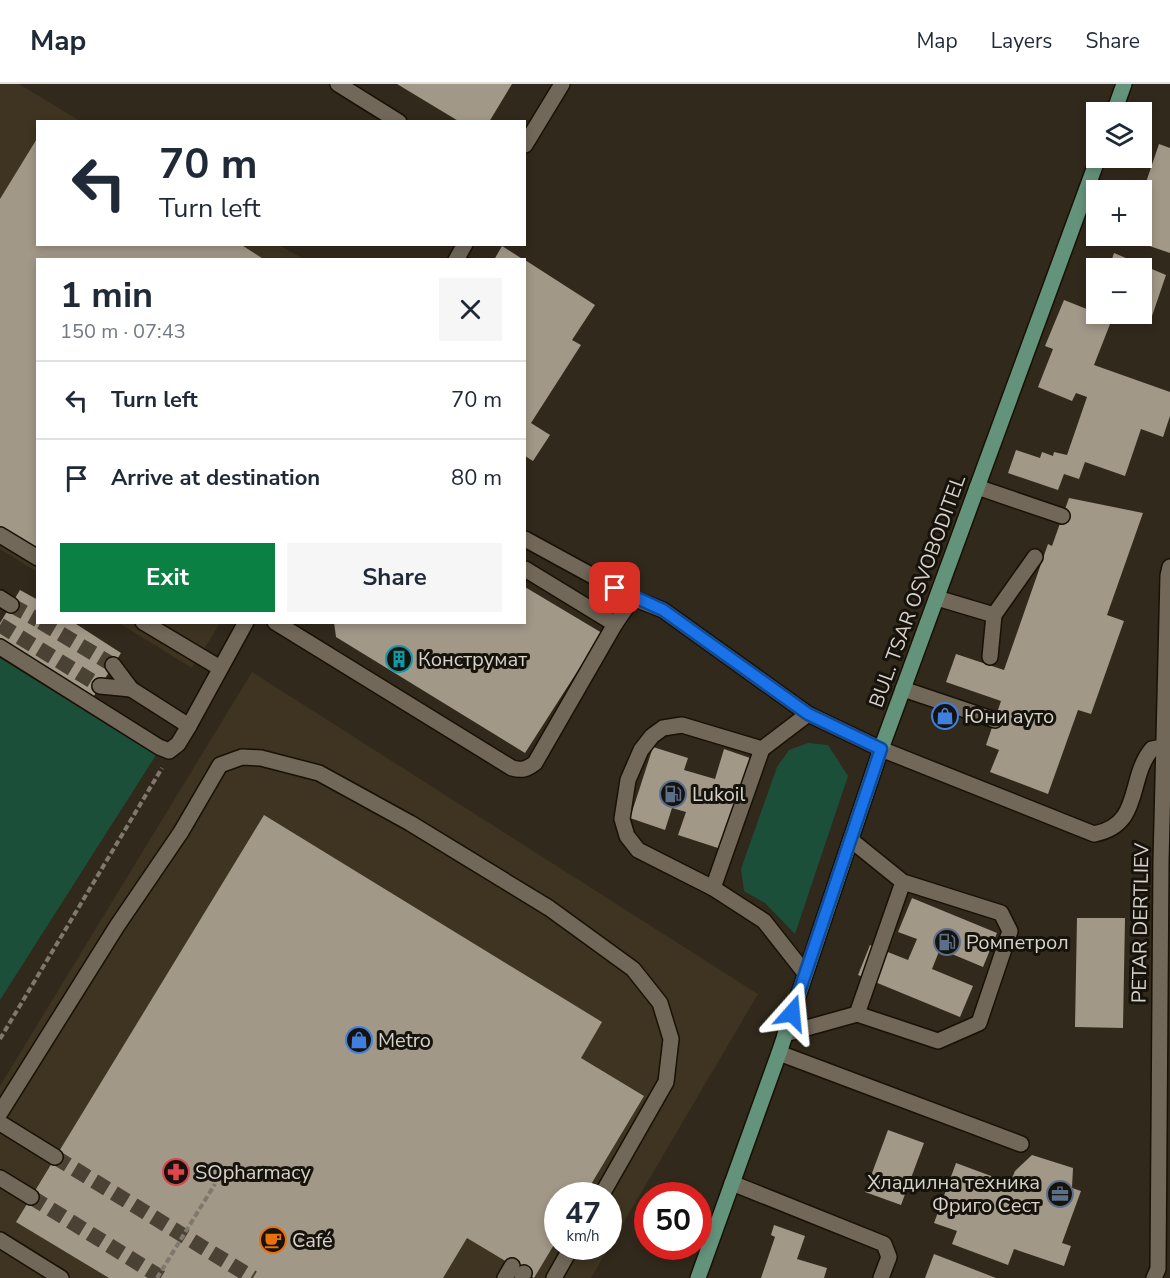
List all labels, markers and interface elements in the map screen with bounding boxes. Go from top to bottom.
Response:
text: Map [30,22,86,60]
text: Map [916,27,958,55]
text: Layers [991,27,1052,55]
text: Share [1085,27,1140,55]
map controls [1086,102,1152,324]
button: layers [1086,102,1152,168]
text: 70 m [159,136,258,193]
icon: left [60,144,138,222]
button: + [1086,180,1152,246]
text: Turn left [159,190,260,227]
button: − [1086,258,1152,324]
text: 1 min [60,271,153,320]
button: close [439,278,502,341]
text: 150 m · 07:43 [60,318,186,345]
icon: left [60,384,93,417]
text: Turn left [111,385,198,415]
text: 70 m [451,385,502,415]
icon: arrive [60,462,93,495]
text: Arrive at destination [111,463,320,493]
text: 80 m [451,463,502,493]
street label: BUL. TSAR OSVOBODITEL [863,471,972,711]
button: Exit [60,543,275,612]
button: Share [287,543,502,612]
pin [589,562,640,613]
icon: arrive [598,571,631,604]
building icon: Конструмат [384,644,414,674]
place label: Конструмат [418,646,527,673]
shop icon: Юни ауто [930,701,960,731]
place label: Юни ауто [964,703,1054,730]
fuel station icon: Lukoil [658,779,688,809]
place label: Lukoil [692,781,745,808]
street label: PETAR DERTLIEV [1126,842,1155,1003]
fuel station icon: Ромпетрол [932,927,962,957]
place label: Ромпетрол [966,929,1069,956]
position arrow [760,981,824,1045]
shop icon: Metro [344,1025,374,1055]
place label: Metro [378,1027,431,1054]
pharmacy icon: SOpharmacy [161,1157,191,1187]
place label: SOpharmacy [195,1159,311,1186]
place label: Хладилна техника Фриго Сест [867,1169,1040,1219]
office icon: Хладилна техника Фриго Сест [1045,1179,1075,1209]
speed limit sign: 50 [634,1182,712,1260]
text: 47 [565,1193,601,1234]
cafe icon: Café [258,1225,288,1255]
text: km/h [566,1226,600,1246]
place label: Café [292,1227,333,1254]

